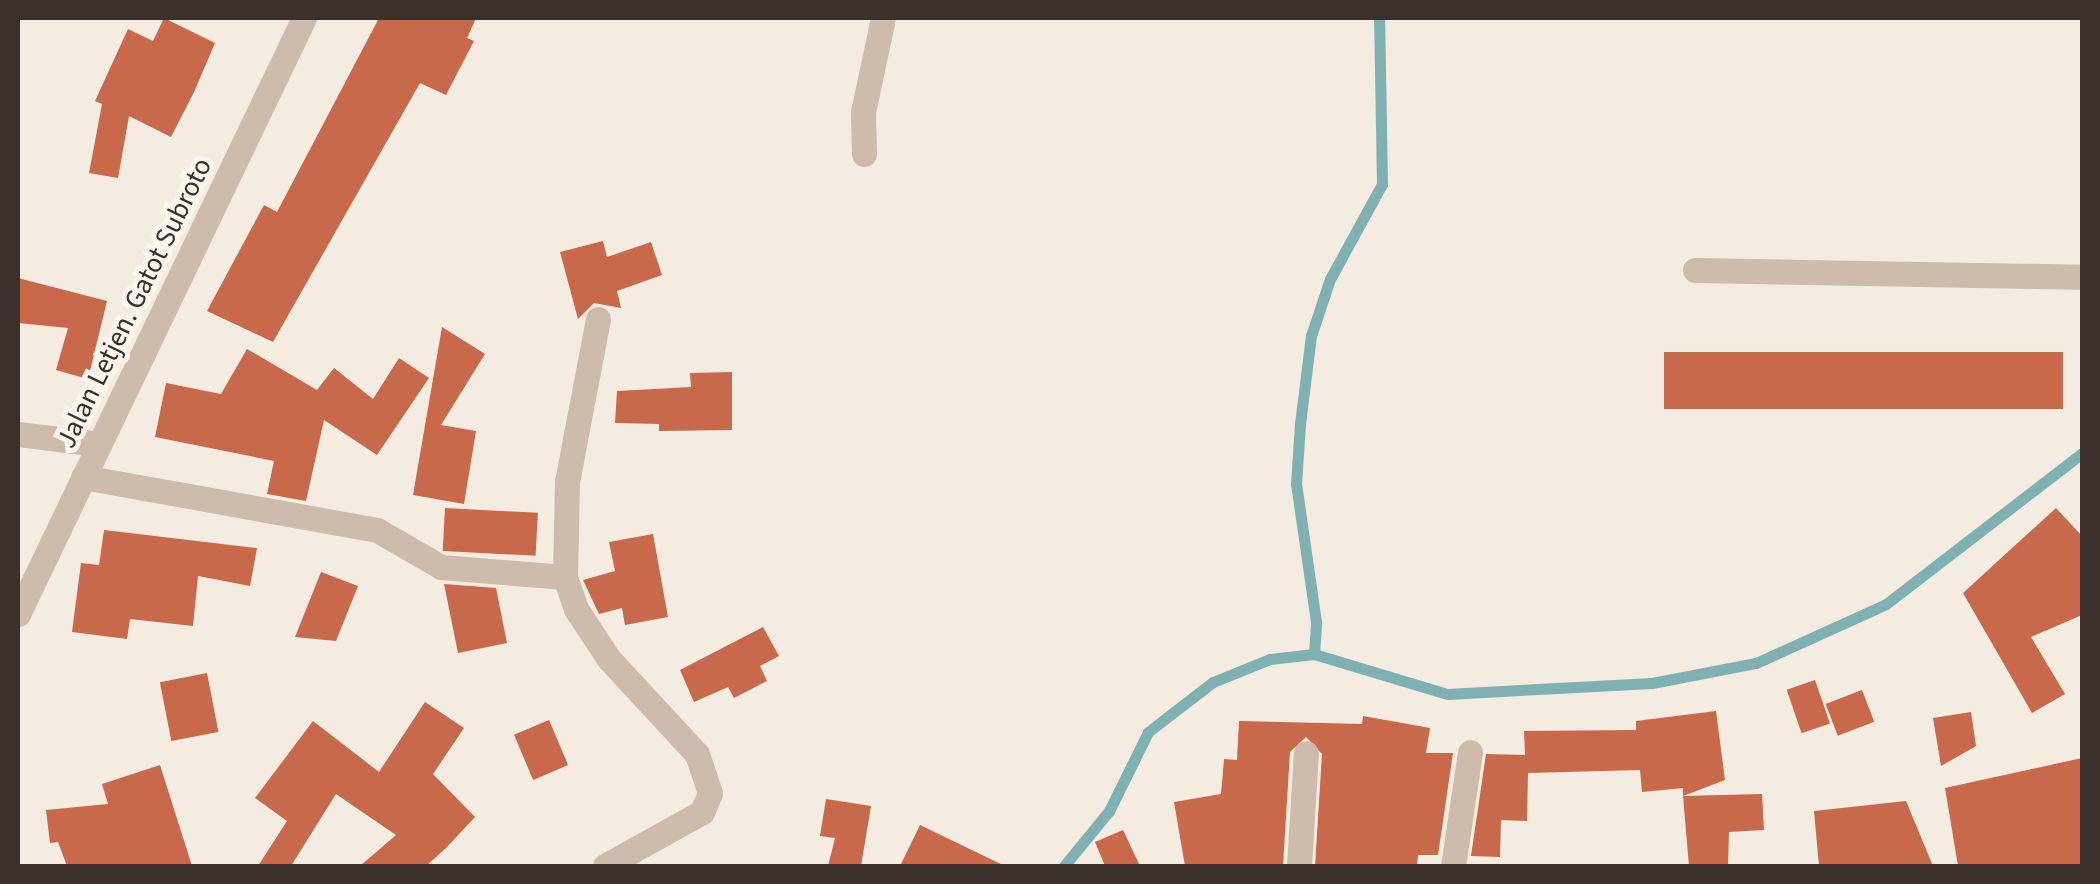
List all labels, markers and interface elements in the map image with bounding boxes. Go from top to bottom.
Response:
street label: Jalan Letjen. Gatot Subroto [49,152,219,454]

